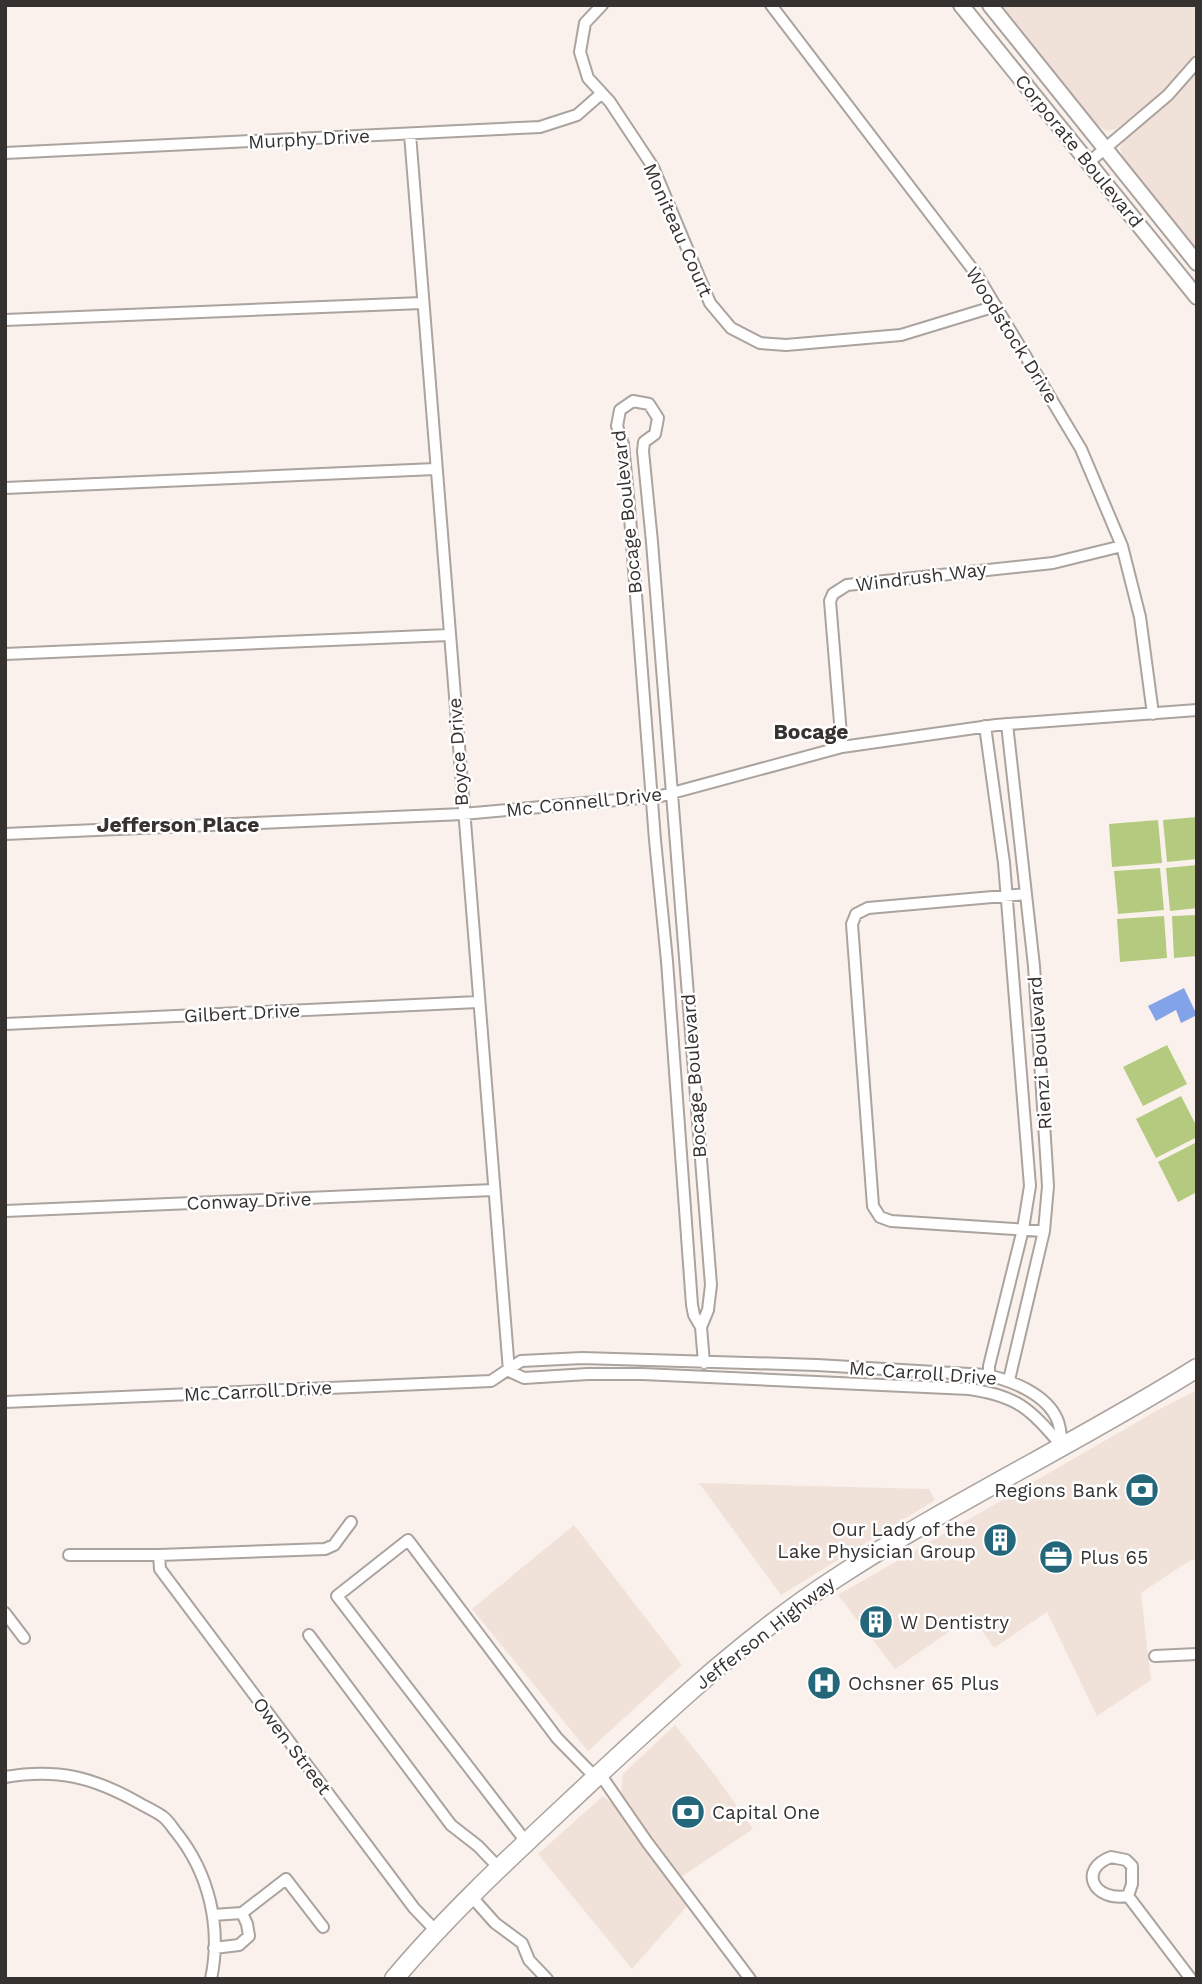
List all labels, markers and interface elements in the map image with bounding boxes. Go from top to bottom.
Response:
street label: Corporate Boulevard [1010,70,1148,232]
street label: Murphy Drive [247,124,371,154]
street label: Moniteau Court [638,160,718,300]
street label: Woodstock Drive [961,263,1063,407]
street label: Bocage Boulevard [607,429,647,595]
street label: Windrush Way [854,558,988,596]
street label: Boyce Drive [443,697,473,807]
district label: Bocage [773,719,849,744]
street label: Mc Connell Drive [505,782,663,822]
district label: Jefferson Place [96,812,260,837]
street label: Rienzi Boulevard [1023,975,1057,1131]
street label: Bocage Boulevard [677,993,711,1159]
street label: Gilbert Drive [183,998,301,1028]
street label: Conway Drive [186,1187,312,1215]
street label: Mc Carroll Drive [848,1356,998,1390]
street label: Mc Carroll Drive [183,1376,333,1406]
bank icon: Regions Bank [1123,1471,1161,1509]
place label: Regions Bank [994,1479,1118,1502]
place label: Our Lady of the Lake Physician Group [777,1518,976,1563]
building icon: Our Lady of the Lake Physician Group [981,1521,1019,1559]
office icon: Plus 65 [1037,1538,1075,1576]
place label: Plus 65 [1080,1546,1148,1569]
street label: Jefferson Highway [691,1571,839,1695]
building icon: W Dentistry [857,1603,895,1641]
place label: W Dentistry [900,1611,1009,1634]
hospital icon: Ochsner 65 Plus [805,1664,843,1702]
place label: Ochsner 65 Plus [848,1672,999,1695]
street label: Owen Street [248,1693,336,1799]
bank icon: Capital One [669,1793,707,1831]
place label: Capital One [712,1801,820,1824]

